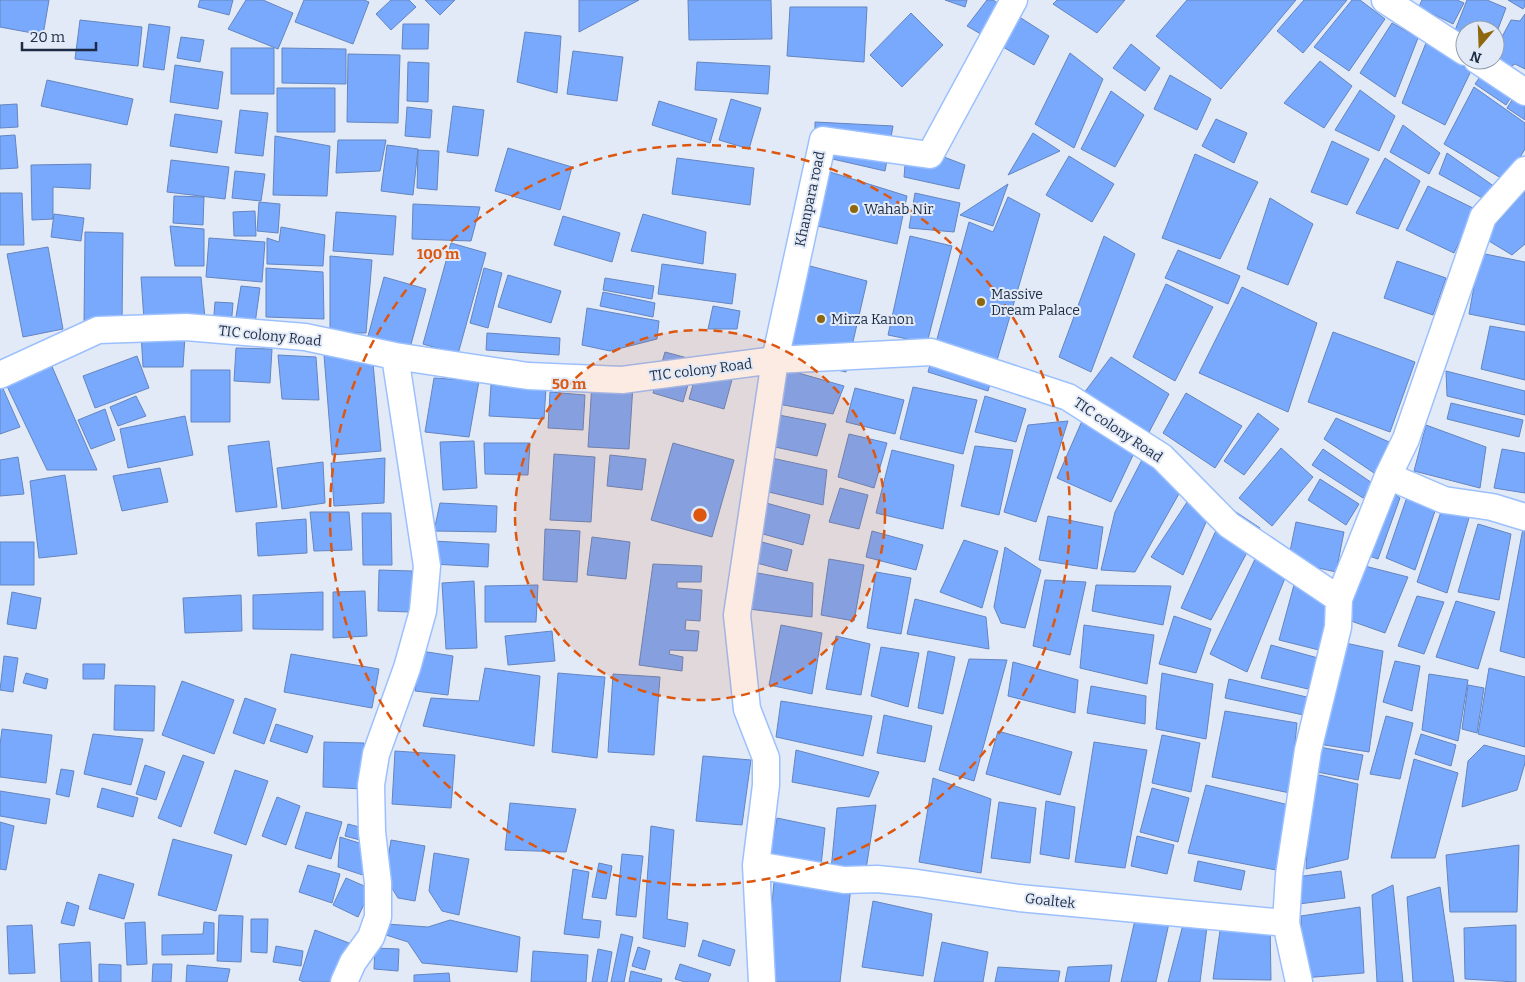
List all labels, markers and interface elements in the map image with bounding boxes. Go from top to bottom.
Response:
scale bar [22,20,96,52]
north arrow [1455,20,1505,70]
text: 20 m [30,28,66,46]
text: N [1468,47,1484,67]
street label: Khanpara road [792,150,828,248]
place label: Wahab Nir [864,201,934,218]
marker: Wahab Nir [848,203,860,215]
text: 100 m [417,245,460,263]
place label: Massive Dream Palace [991,286,1080,319]
marker: Massive Dream Palace [975,296,987,308]
place label: Mirza Kanon [831,311,914,328]
marker: Mirza Kanon [815,313,827,325]
street label: TIC colony Road [218,322,322,350]
street label: TIC colony Road [649,355,753,385]
text: 50 m [552,375,587,393]
street label: TIC colony Road [1070,394,1166,466]
centre of rings [691,506,709,524]
street label: Goaltek [1024,890,1076,912]

